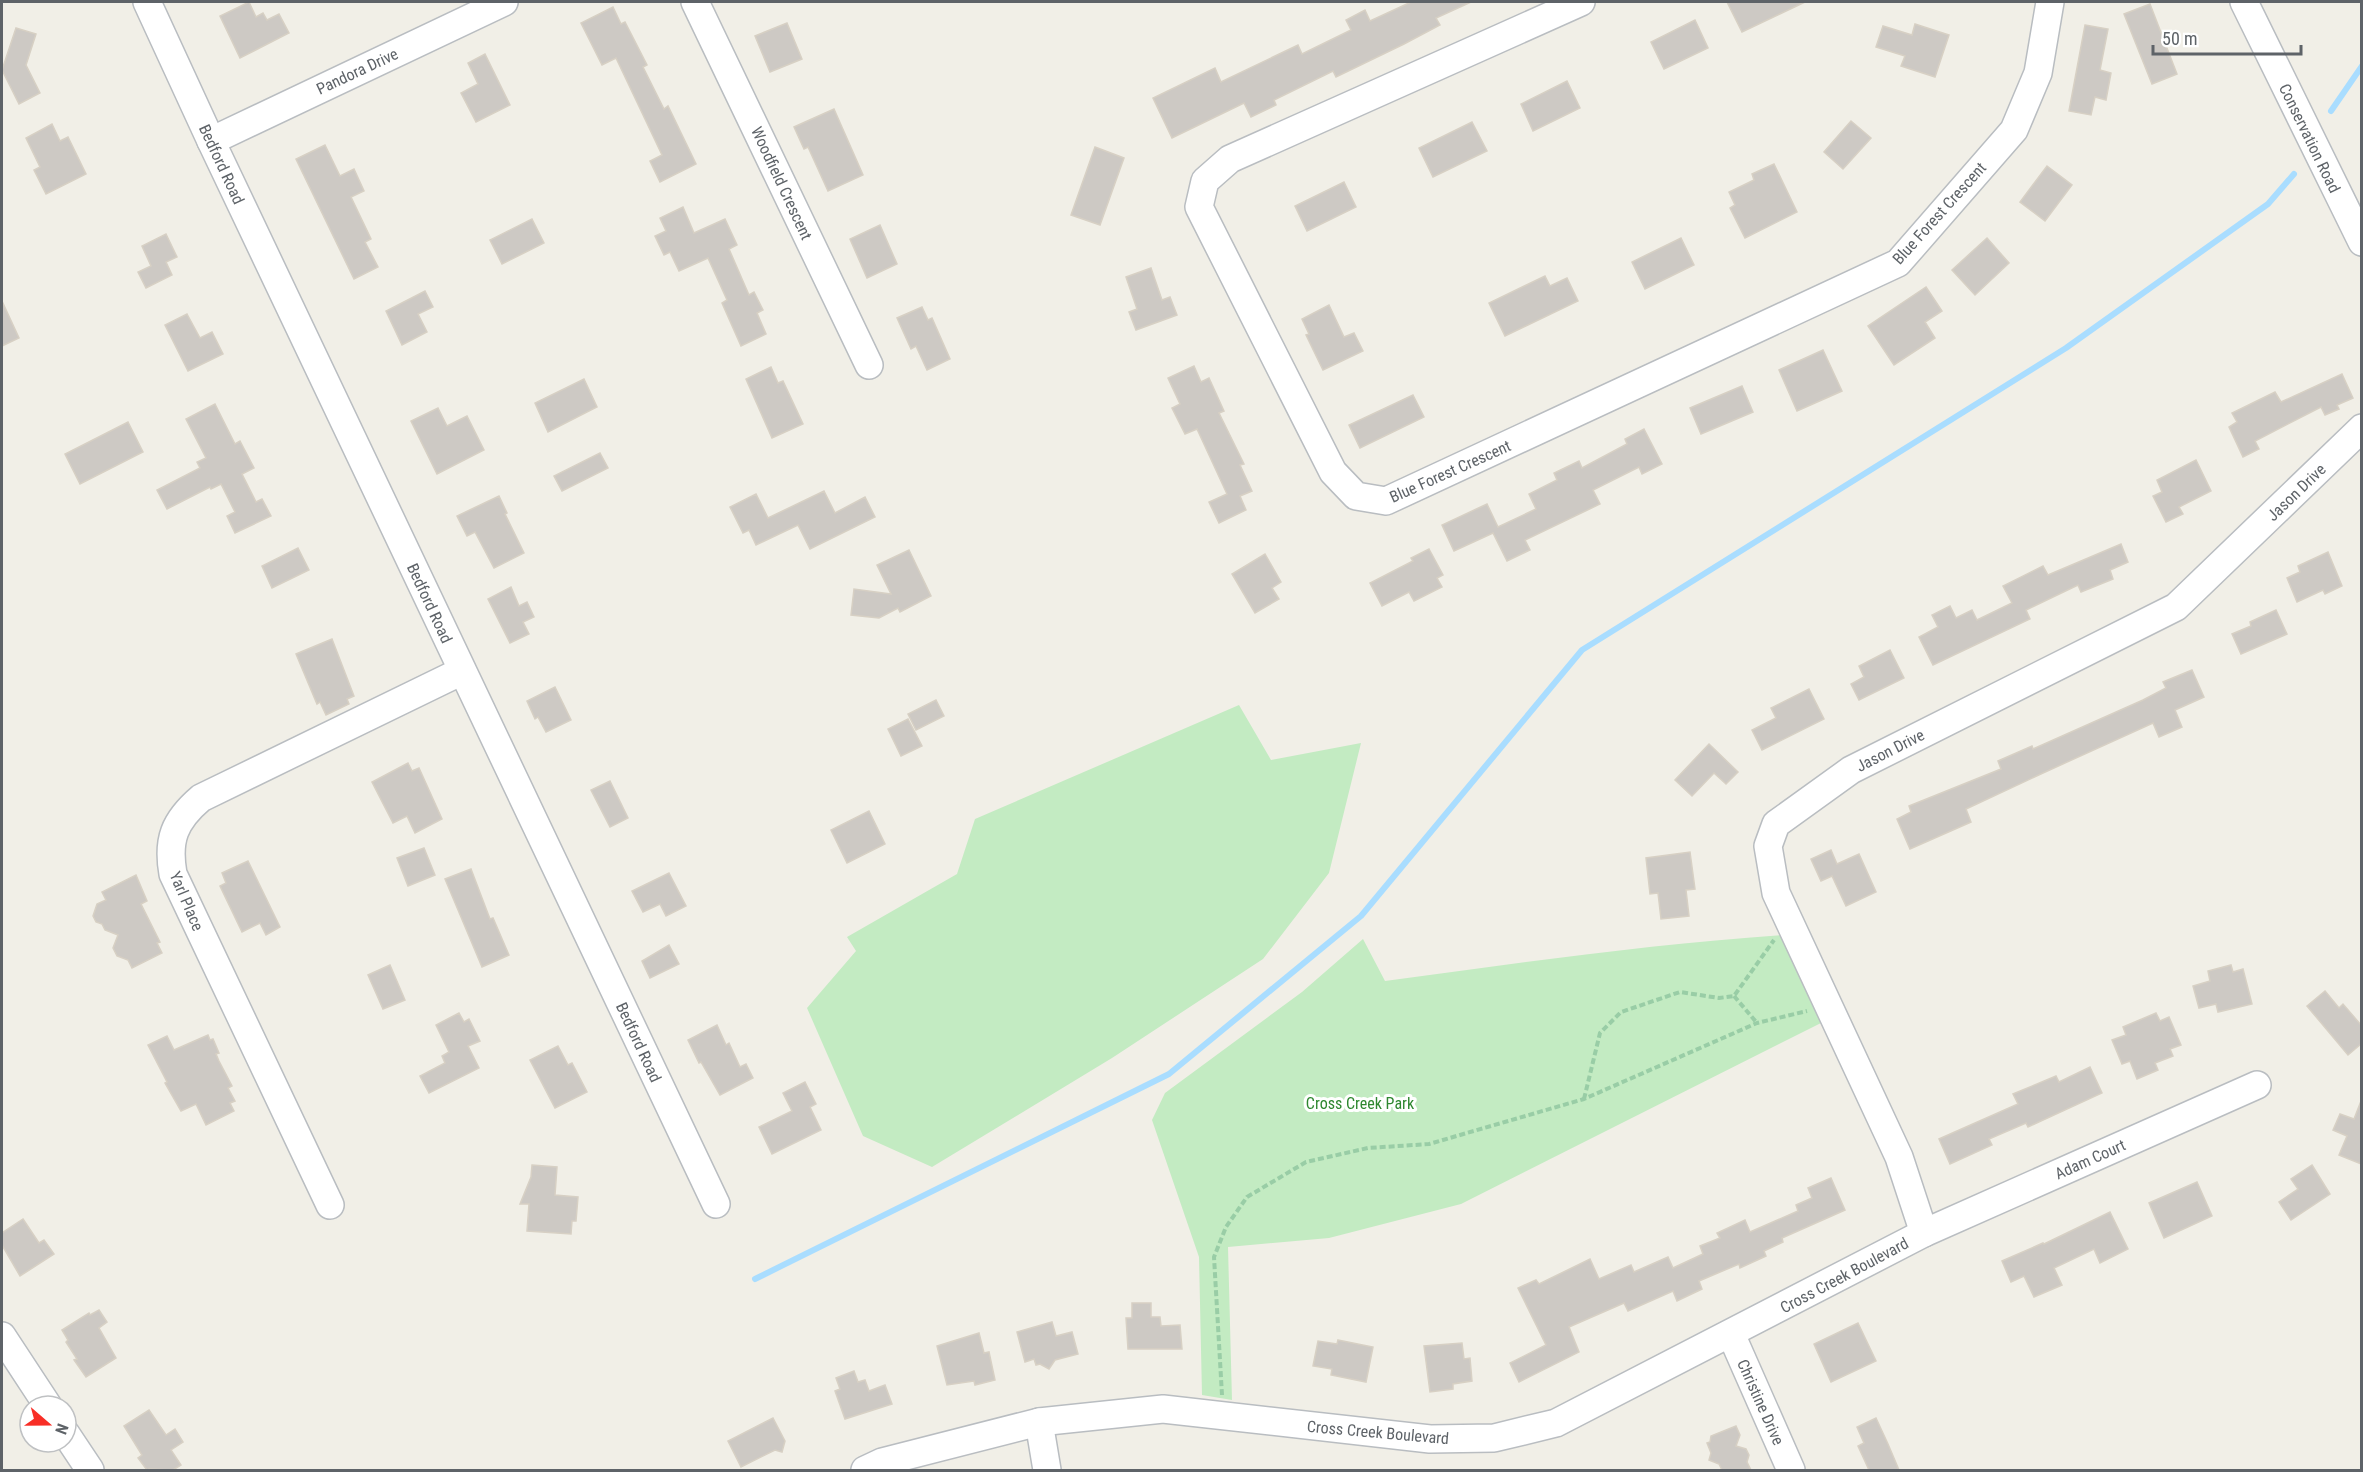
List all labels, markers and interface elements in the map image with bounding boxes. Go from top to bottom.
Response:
scale bar [2153,18,2302,56]
text: 50 m [2162,28,2197,49]
street label: Pandora Drive [313,44,401,99]
street label: Conservation Road [2275,81,2344,196]
street label: Bedford Road [195,121,248,207]
street label: Woodfield Crescent [747,124,816,243]
street label: Blue Forest Crescent [1889,158,1990,268]
street label: Blue Forest Crescent [1387,436,1514,507]
street label: Jason Drive [2263,460,2330,525]
street label: Bedford Road [403,560,456,646]
street label: Jason Drive [1853,725,1928,776]
street label: Yarl Place [166,869,208,934]
street label: Bedford Road [612,999,665,1085]
park label: Cross Creek Park [1306,1094,1415,1113]
street label: Adam Court [2052,1135,2129,1183]
street label: Cross Creek Boulevard [1777,1234,1912,1317]
street label: Christine Drive [1733,1356,1788,1448]
north arrow [18,1394,78,1454]
street label: Cross Creek Boulevard [1306,1417,1450,1448]
text: N [51,1421,72,1437]

